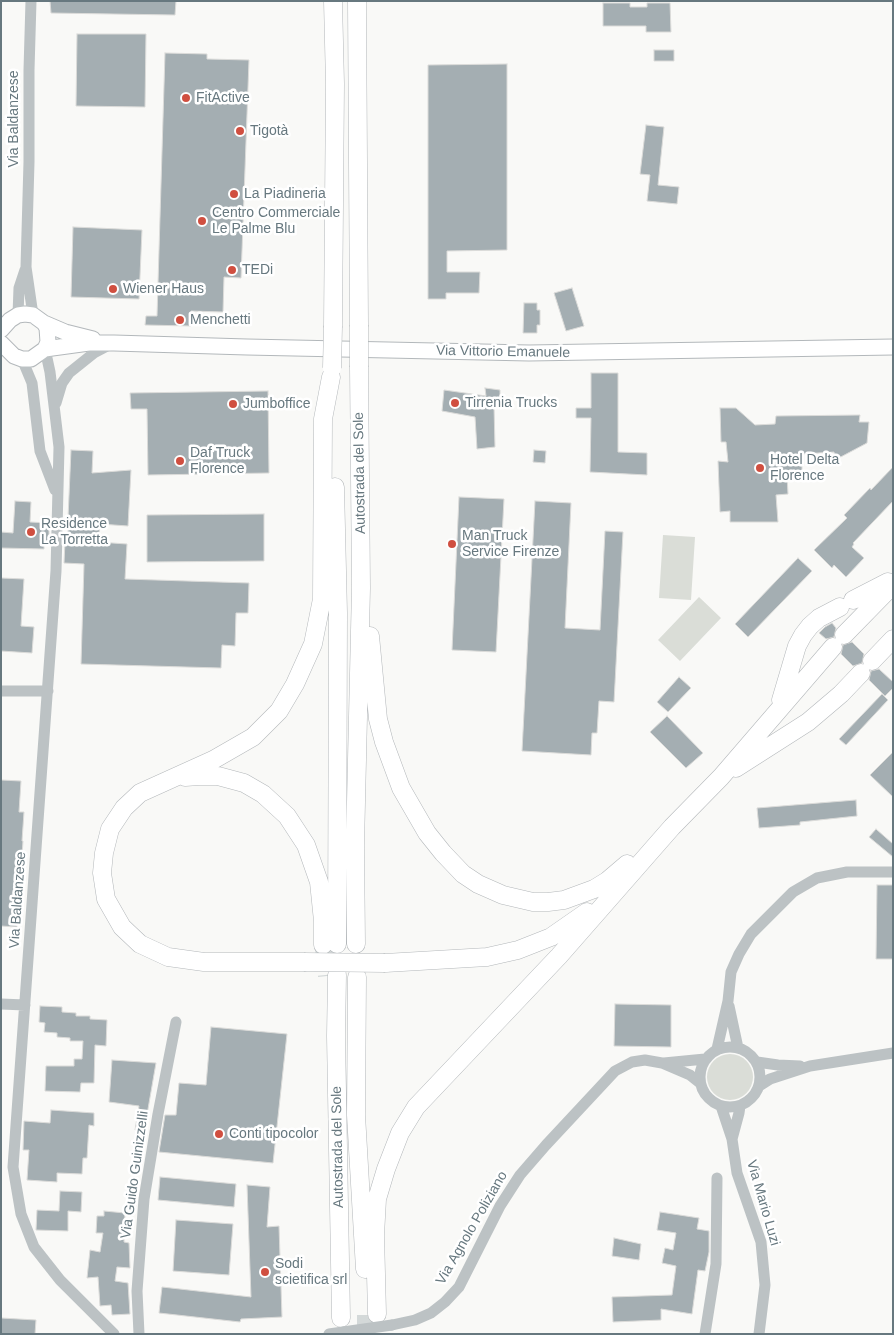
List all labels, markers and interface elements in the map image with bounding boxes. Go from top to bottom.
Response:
street label: Via Baldanzese [6,70,22,168]
place label: FitActive [196,90,250,106]
marker: FitActive [180,92,192,104]
place label: Tigotà [250,123,288,139]
marker: Tigotà [234,125,246,137]
place label: La Piadineria [244,186,326,202]
marker: La Piadineria [228,188,240,200]
place label: Centro Commerciale Le Palme Blu [212,205,340,238]
marker: Centro Commerciale Le Palme Blu [196,215,208,227]
place label: TEDi [242,262,273,278]
marker: TEDi [226,264,238,276]
place label: Wiener Haus [123,281,204,297]
marker: Wiener Haus [107,283,119,295]
place label: Menchetti [190,312,251,328]
marker: Menchetti [174,314,186,326]
street label: Via Vittorio Emanuele [436,342,570,362]
place label: Tirrenia Trucks [465,395,557,411]
place label: Jumboffice [243,396,310,412]
marker: Tirrenia Trucks [449,397,461,409]
marker: Jumboffice [227,398,239,410]
street label: Autostrada del Sole [351,412,369,534]
place label: Daf Truck Florence [190,445,250,478]
place label: Hotel Delta Florence [770,452,839,484]
marker: Daf Truck Florence [174,455,186,467]
marker: Hotel Delta Florence [754,462,766,474]
place label: Residence La Torretta [41,516,108,548]
marker: Residence La Torretta [25,526,37,538]
place label: Man Truck Service Firenze [462,528,559,560]
marker: Man Truck Service Firenze [446,538,458,550]
street label: Via Baldanzese [6,851,30,949]
street label: Autostrada del Sole [329,1086,347,1208]
street label: Via Guido Guinizzelli [118,1110,152,1240]
place label: Conti tipocolor [229,1126,318,1142]
marker: Conti tipocolor [213,1128,225,1140]
street label: Via Mario Luzi [743,1158,783,1248]
street label: Via Agnolo Poliziano [433,1168,511,1288]
place label: Sodi scietifica srl [275,1256,347,1288]
marker: Sodi scietifica srl [259,1266,271,1278]

